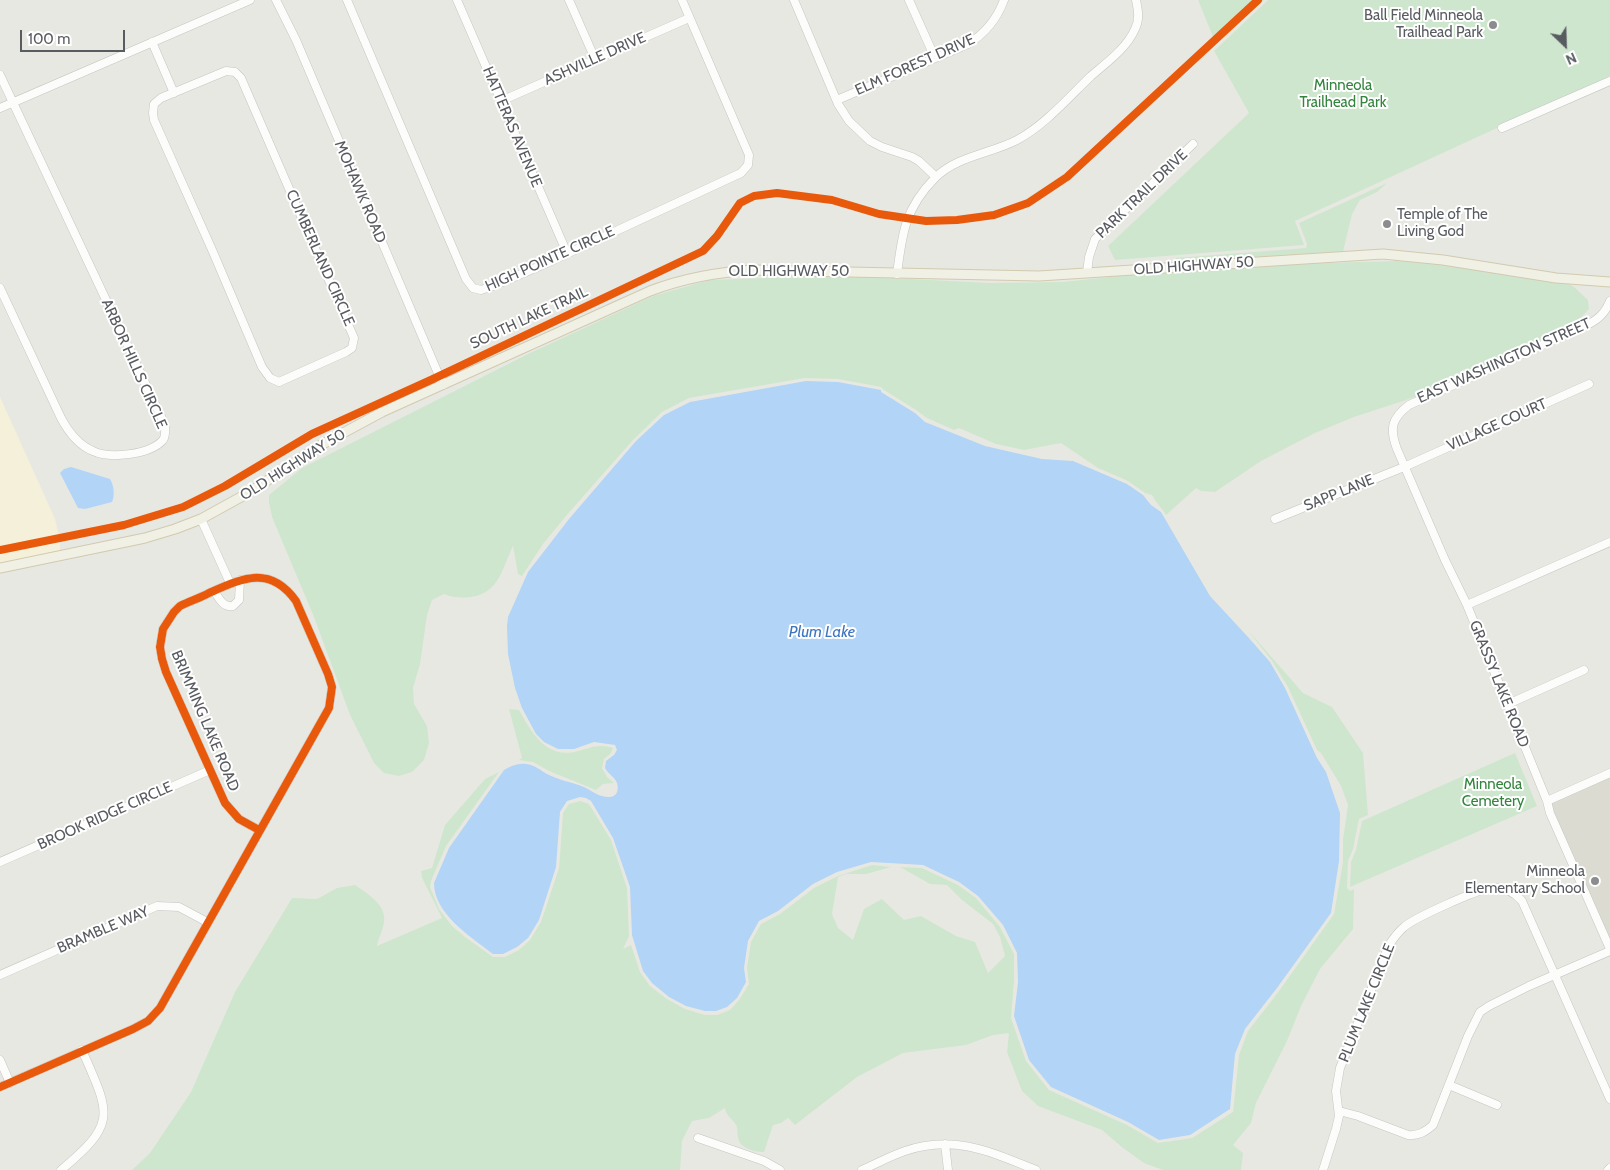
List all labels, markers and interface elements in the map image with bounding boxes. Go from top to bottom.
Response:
place label: Ball Field Minneola Trailhead Park [1364,7,1483,42]
marker: Ball Field Minneola Trailhead Park [1487,19,1499,31]
scale bar [22,20,128,52]
north arrow [1540,20,1590,70]
street label: ASHVILLE DRIVE [541,29,649,89]
text: 100 m [28,30,70,48]
street label: ELM FOREST DRIVE [852,30,978,100]
text: N [1563,48,1579,69]
street label: HATTERAS AVENUE [478,64,546,190]
park label: Minneola Trailhead Park [1300,77,1386,112]
street label: MOHAWK ROAD [330,138,390,246]
street label: PARK TRAIL DRIVE [1092,146,1192,242]
street label: CUMBERLAND CIRCLE [282,187,358,329]
place label: Temple of The Living God [1397,206,1488,241]
marker: Temple of The Living God [1381,218,1393,230]
street label: HIGH POINTE CIRCLE [482,222,618,296]
street label: OLD HIGHWAY 50 [1133,253,1255,279]
street label: OLD HIGHWAY 50 [729,263,849,281]
street label: SOUTH LAKE TRAIL [467,283,591,353]
street label: ARBOR HILLS CIRCLE [97,296,171,432]
street label: EAST WASHINGTON STREET [1415,315,1593,407]
street label: VILLAGE COURT [1444,395,1550,455]
street label: OLD HIGHWAY 50 [237,425,349,505]
street label: SAPP LANE [1301,471,1377,515]
street label: GRASSY LAKE ROAD [1465,618,1533,750]
water label: Plum Lake [789,622,855,642]
street label: BRIMMING LAKE ROAD [167,648,243,794]
park label: Minneola Cemetery [1462,776,1524,811]
street label: BROOK RIDGE CIRCLE [35,778,175,854]
place label: Minneola Elementary School [1465,863,1585,898]
marker: Minneola Elementary School [1589,875,1601,887]
street label: BRAMBLE WAY [54,903,152,957]
street label: PLUM LAKE CIRCLE [1335,941,1399,1065]

